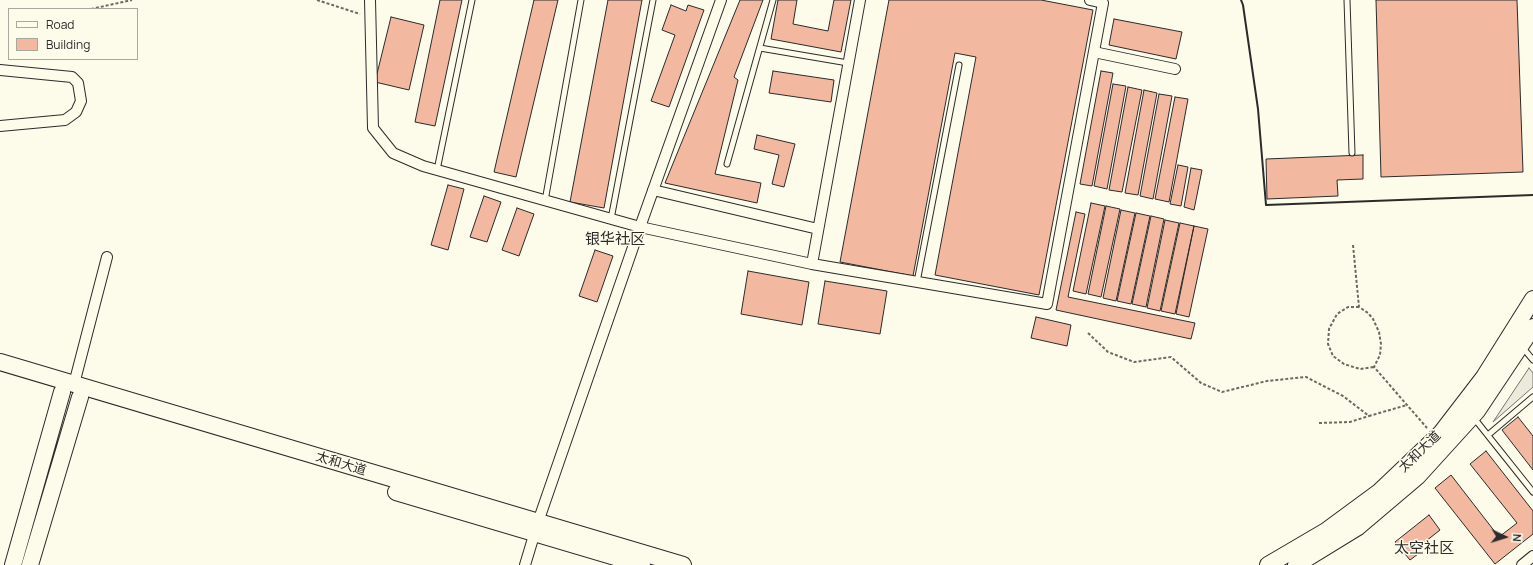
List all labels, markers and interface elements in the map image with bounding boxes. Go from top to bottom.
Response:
legend [8,8,138,60]
text: Road [46,16,74,33]
text: Building [46,36,90,53]
district label: 银华社区 [585,231,645,249]
street label: 太和大道 [1396,428,1444,476]
street label: 太和大道 [314,449,368,479]
north arrow [1485,517,1525,557]
text: N [1510,533,1525,542]
district label: 太空社区 [1394,540,1454,558]

